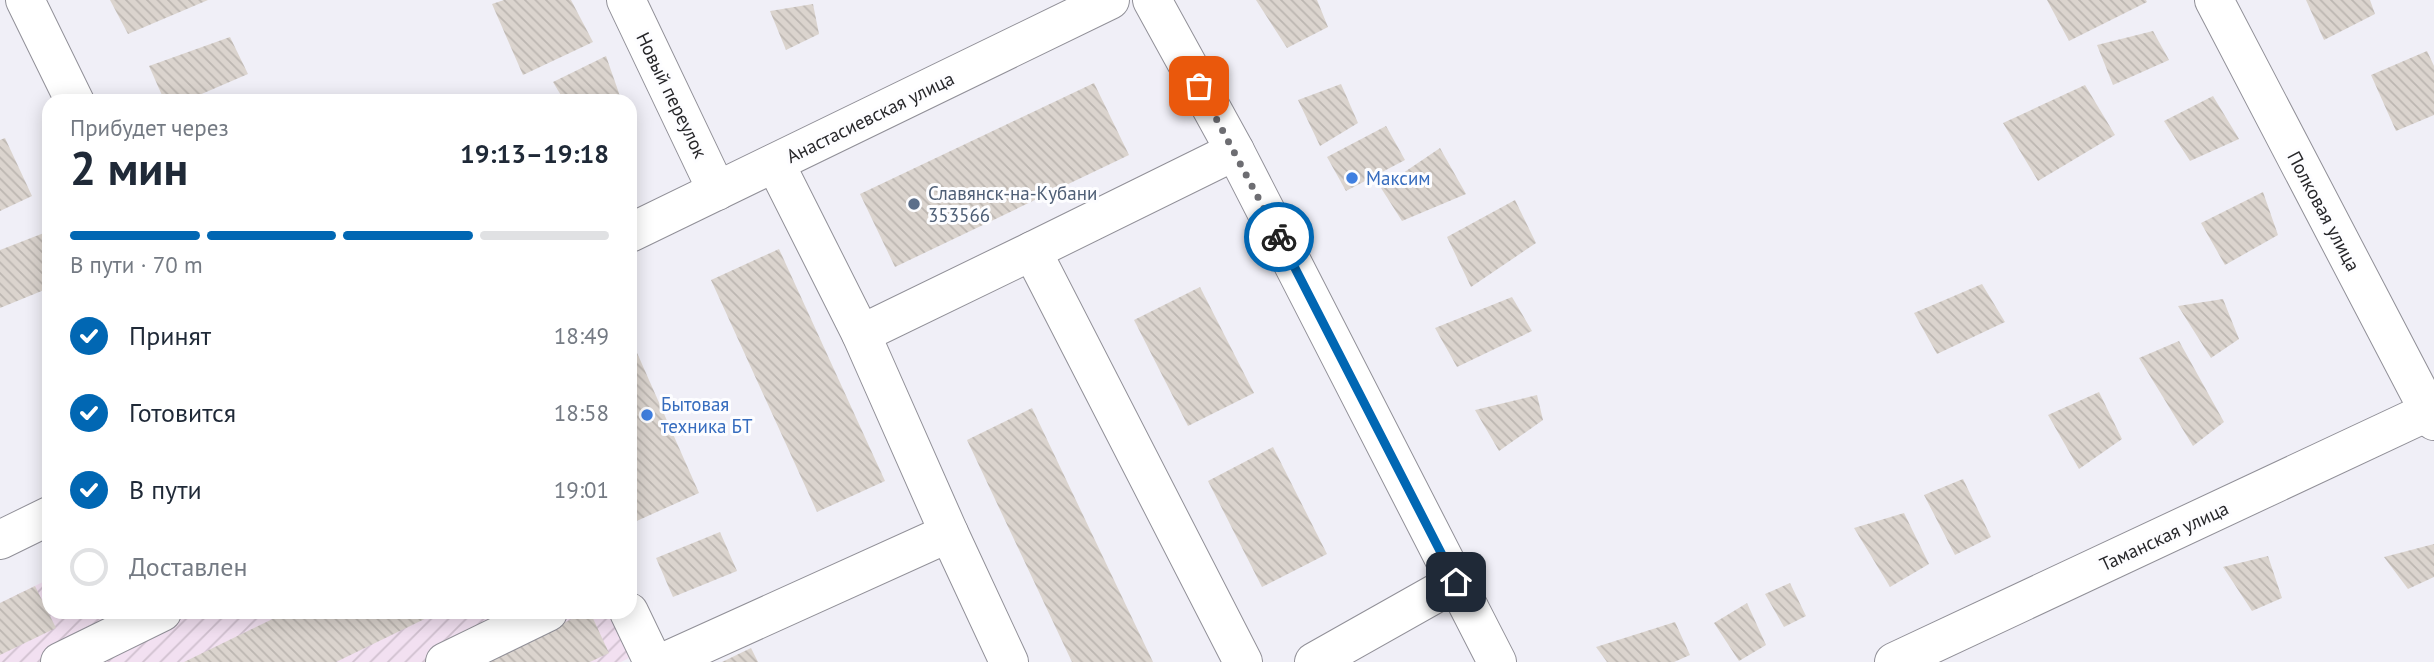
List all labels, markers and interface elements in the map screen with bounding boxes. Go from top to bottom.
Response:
street label: Новый переулок [631,28,713,162]
pin [1169,56,1229,116]
street label: Анастасиевская улица [782,66,958,168]
icon: bag [1180,67,1218,105]
text: Прибудет через [70,113,229,142]
text: 19:13–19:18 [460,137,609,170]
text: 2 мин [70,138,188,198]
street label: Полковая улица [2282,147,2366,275]
place label: Максим [1366,166,1431,190]
marker: Максим [1344,170,1360,186]
place label: Славянск-на-Кубани 353566 [928,181,1097,227]
marker: Славянск-на-Кубани 353566 [906,196,922,212]
courier [1244,202,1314,272]
icon: bike [1260,218,1298,256]
text: В пути · 70 m [70,250,203,279]
icon: check [70,317,108,355]
text: Принят [129,319,211,352]
text: 18:49 [554,321,609,350]
place label: Бытовая техника БТ [661,392,753,438]
icon: check [70,394,108,432]
text: Готовится [129,396,236,429]
text: 18:58 [554,398,609,427]
marker: Бытовая техника БТ [639,407,655,423]
icon: check [70,471,108,509]
text: В пути [129,473,202,506]
text: 19:01 [554,475,609,504]
street label: Таманская улица [2096,496,2232,576]
text: Доставлен [129,550,248,583]
pin [1426,552,1486,612]
icon: home [1437,563,1475,601]

